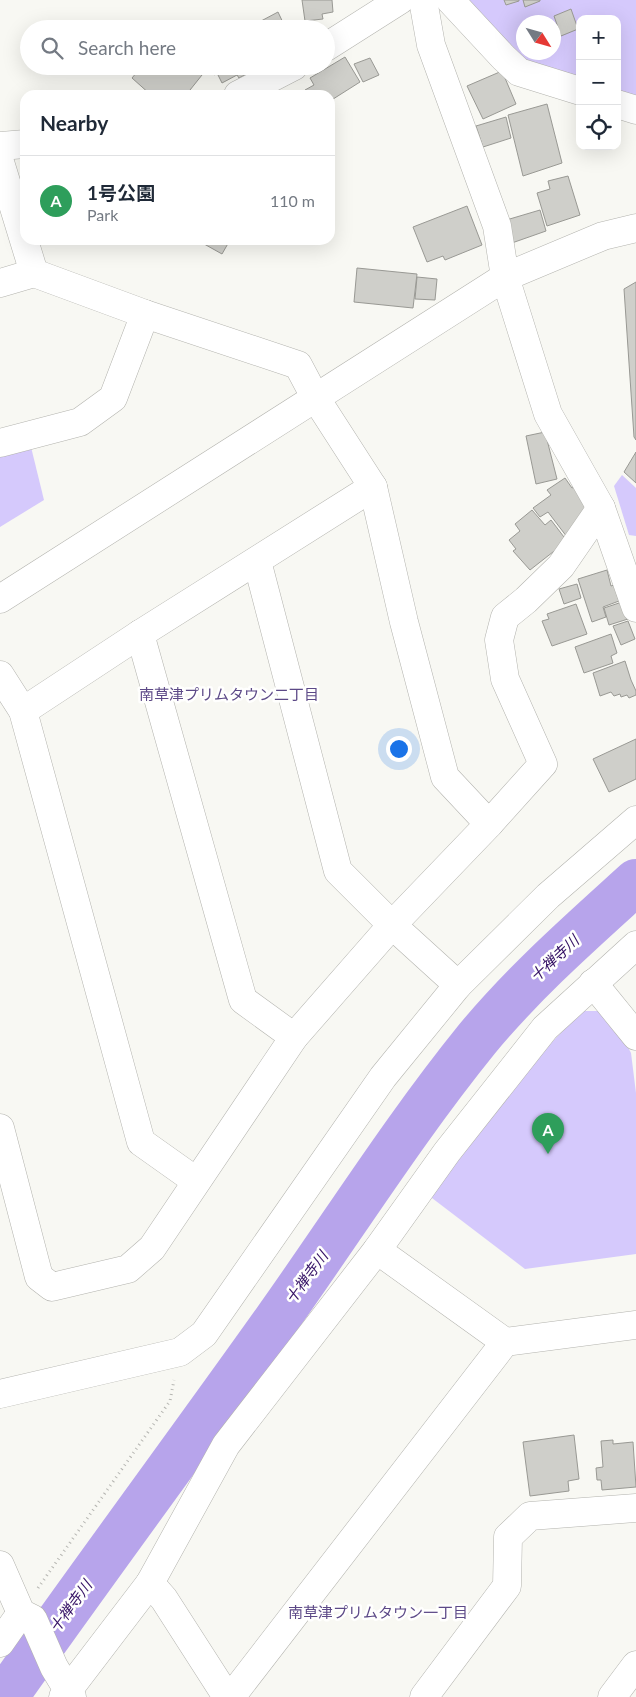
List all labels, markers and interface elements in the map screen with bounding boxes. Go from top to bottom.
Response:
north arrow [516,15,561,60]
map controls [576,15,621,150]
button: + [576,15,621,60]
search box [20,20,335,75]
icon: search [38,34,66,62]
text: Search here [78,36,176,59]
button: − [576,60,621,105]
button: locate [576,105,621,150]
text: Nearby [40,110,108,135]
text: 1号公園 [87,181,155,204]
text: A [50,191,62,210]
text: 110 m [270,191,315,210]
text: Park [87,205,118,224]
district label: 南草津プリムタウン二丁目 [139,685,319,703]
your location [386,736,412,762]
water label: 十禅寺川 [526,930,584,985]
pin: A [532,1113,564,1154]
water label: 十禅寺川 [281,1246,332,1307]
water label: 十禅寺川 [45,1575,96,1636]
district label: 南草津プリムタウン一丁目 [288,1603,468,1621]

